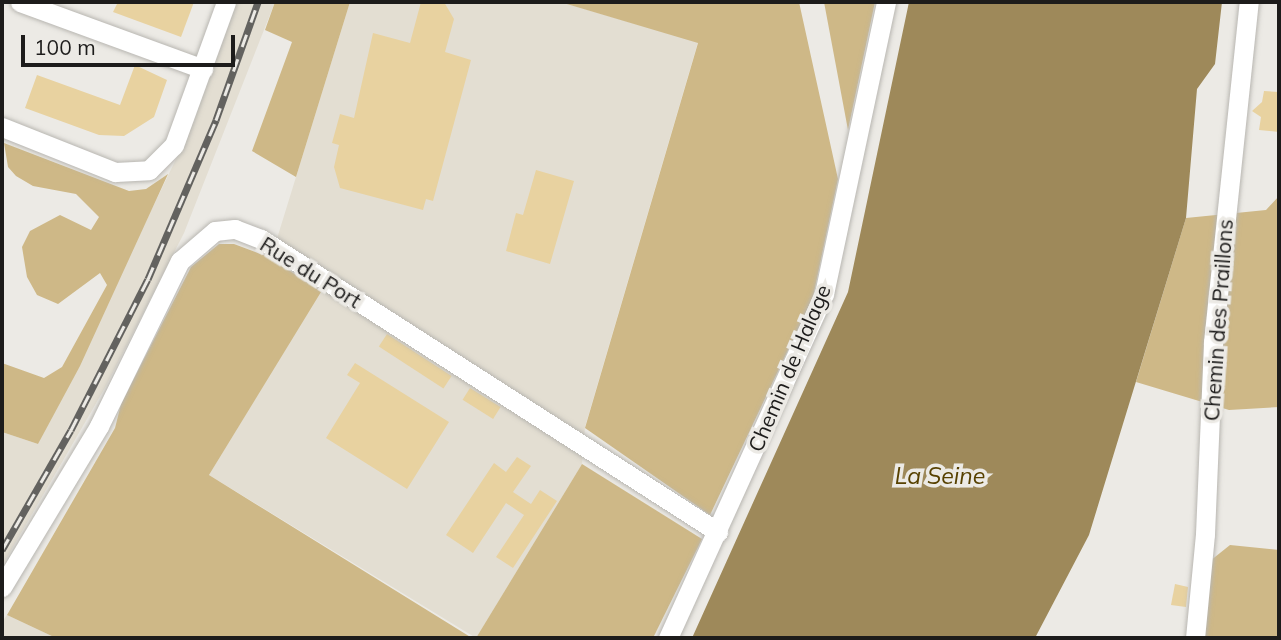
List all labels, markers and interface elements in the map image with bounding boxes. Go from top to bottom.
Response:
scale bar [24,21,238,65]
text: 100 m [34,34,96,60]
street label: Chemin des Praillons [1198,218,1238,422]
street label: Rue du Port [256,231,366,313]
street label: Chemin de Halage [742,281,836,455]
water label: La Seine [895,462,985,490]

